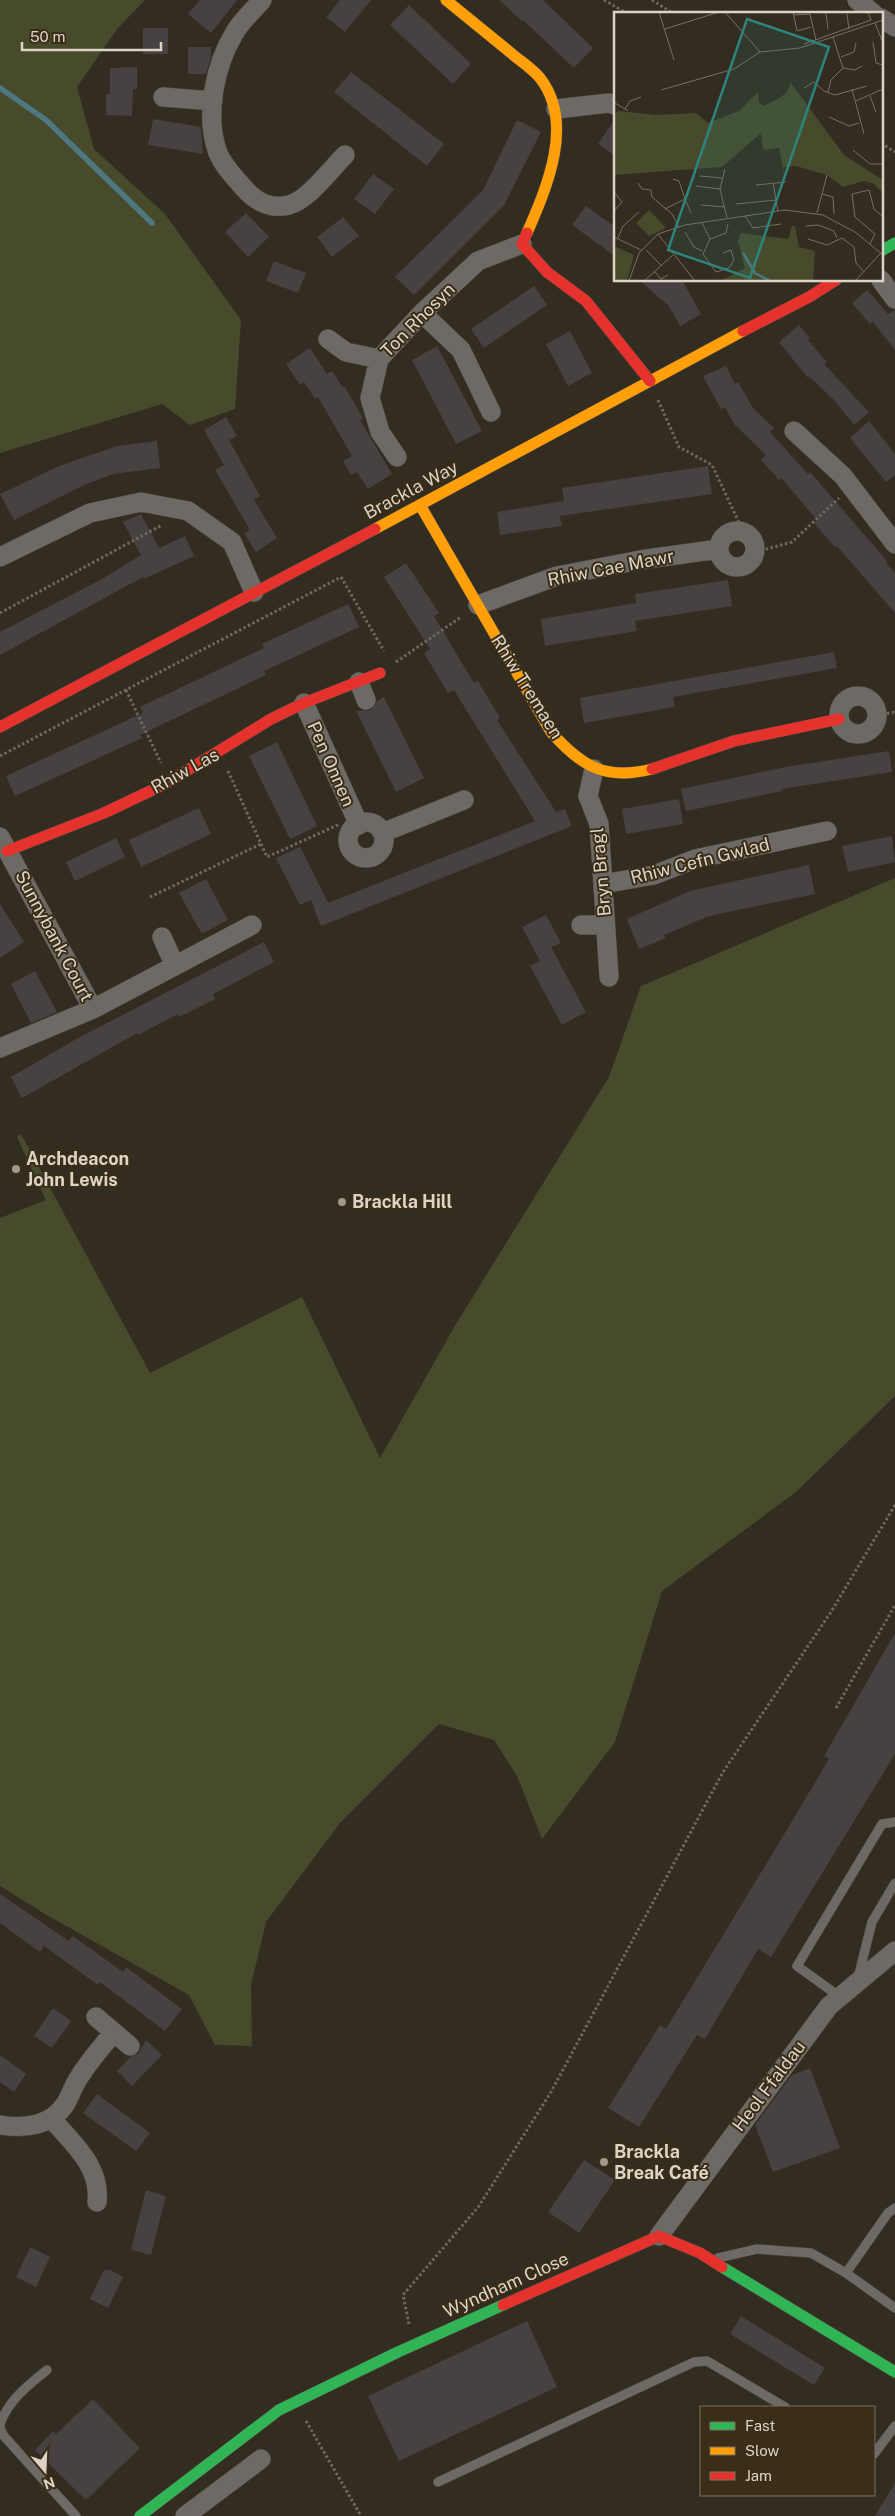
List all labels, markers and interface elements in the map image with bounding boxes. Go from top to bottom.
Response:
inset map [614,12,882,281]
scale bar [22,20,161,52]
text: 50 m [30,28,65,45]
street label: Ton Rhosyn [376,278,459,361]
street label: Brackla Way [360,456,462,523]
street label: Rhiw Cae Mawr [546,545,676,590]
street label: Rhiw Tremaen [487,631,568,743]
street label: Pen Onnen [303,718,359,810]
street label: Rhiw Las [147,743,222,798]
street label: Bryn Bragl [586,827,615,917]
street label: Rhiw Cefn Gwlad [628,833,772,888]
street label: Sunnybank Court [11,867,98,1005]
place label: Archdeacon John Lewis [26,1148,129,1190]
marker: Archdeacon John Lewis [10,1163,22,1175]
place label: Brackla Hill [352,1191,452,1212]
marker: Brackla Hill [336,1196,348,1208]
street label: Heol Ffaldau [728,2036,809,2135]
place label: Brackla Break Café [614,2141,709,2183]
marker: Brackla Break Café [598,2156,610,2168]
street label: Wyndham Close [440,2247,572,2322]
legend [700,2406,875,2496]
text: Fast [745,2417,775,2434]
text: Slow [745,2442,780,2459]
north arrow [20,2446,70,2496]
text: Jam [745,2467,772,2484]
text: N [41,2474,57,2493]

